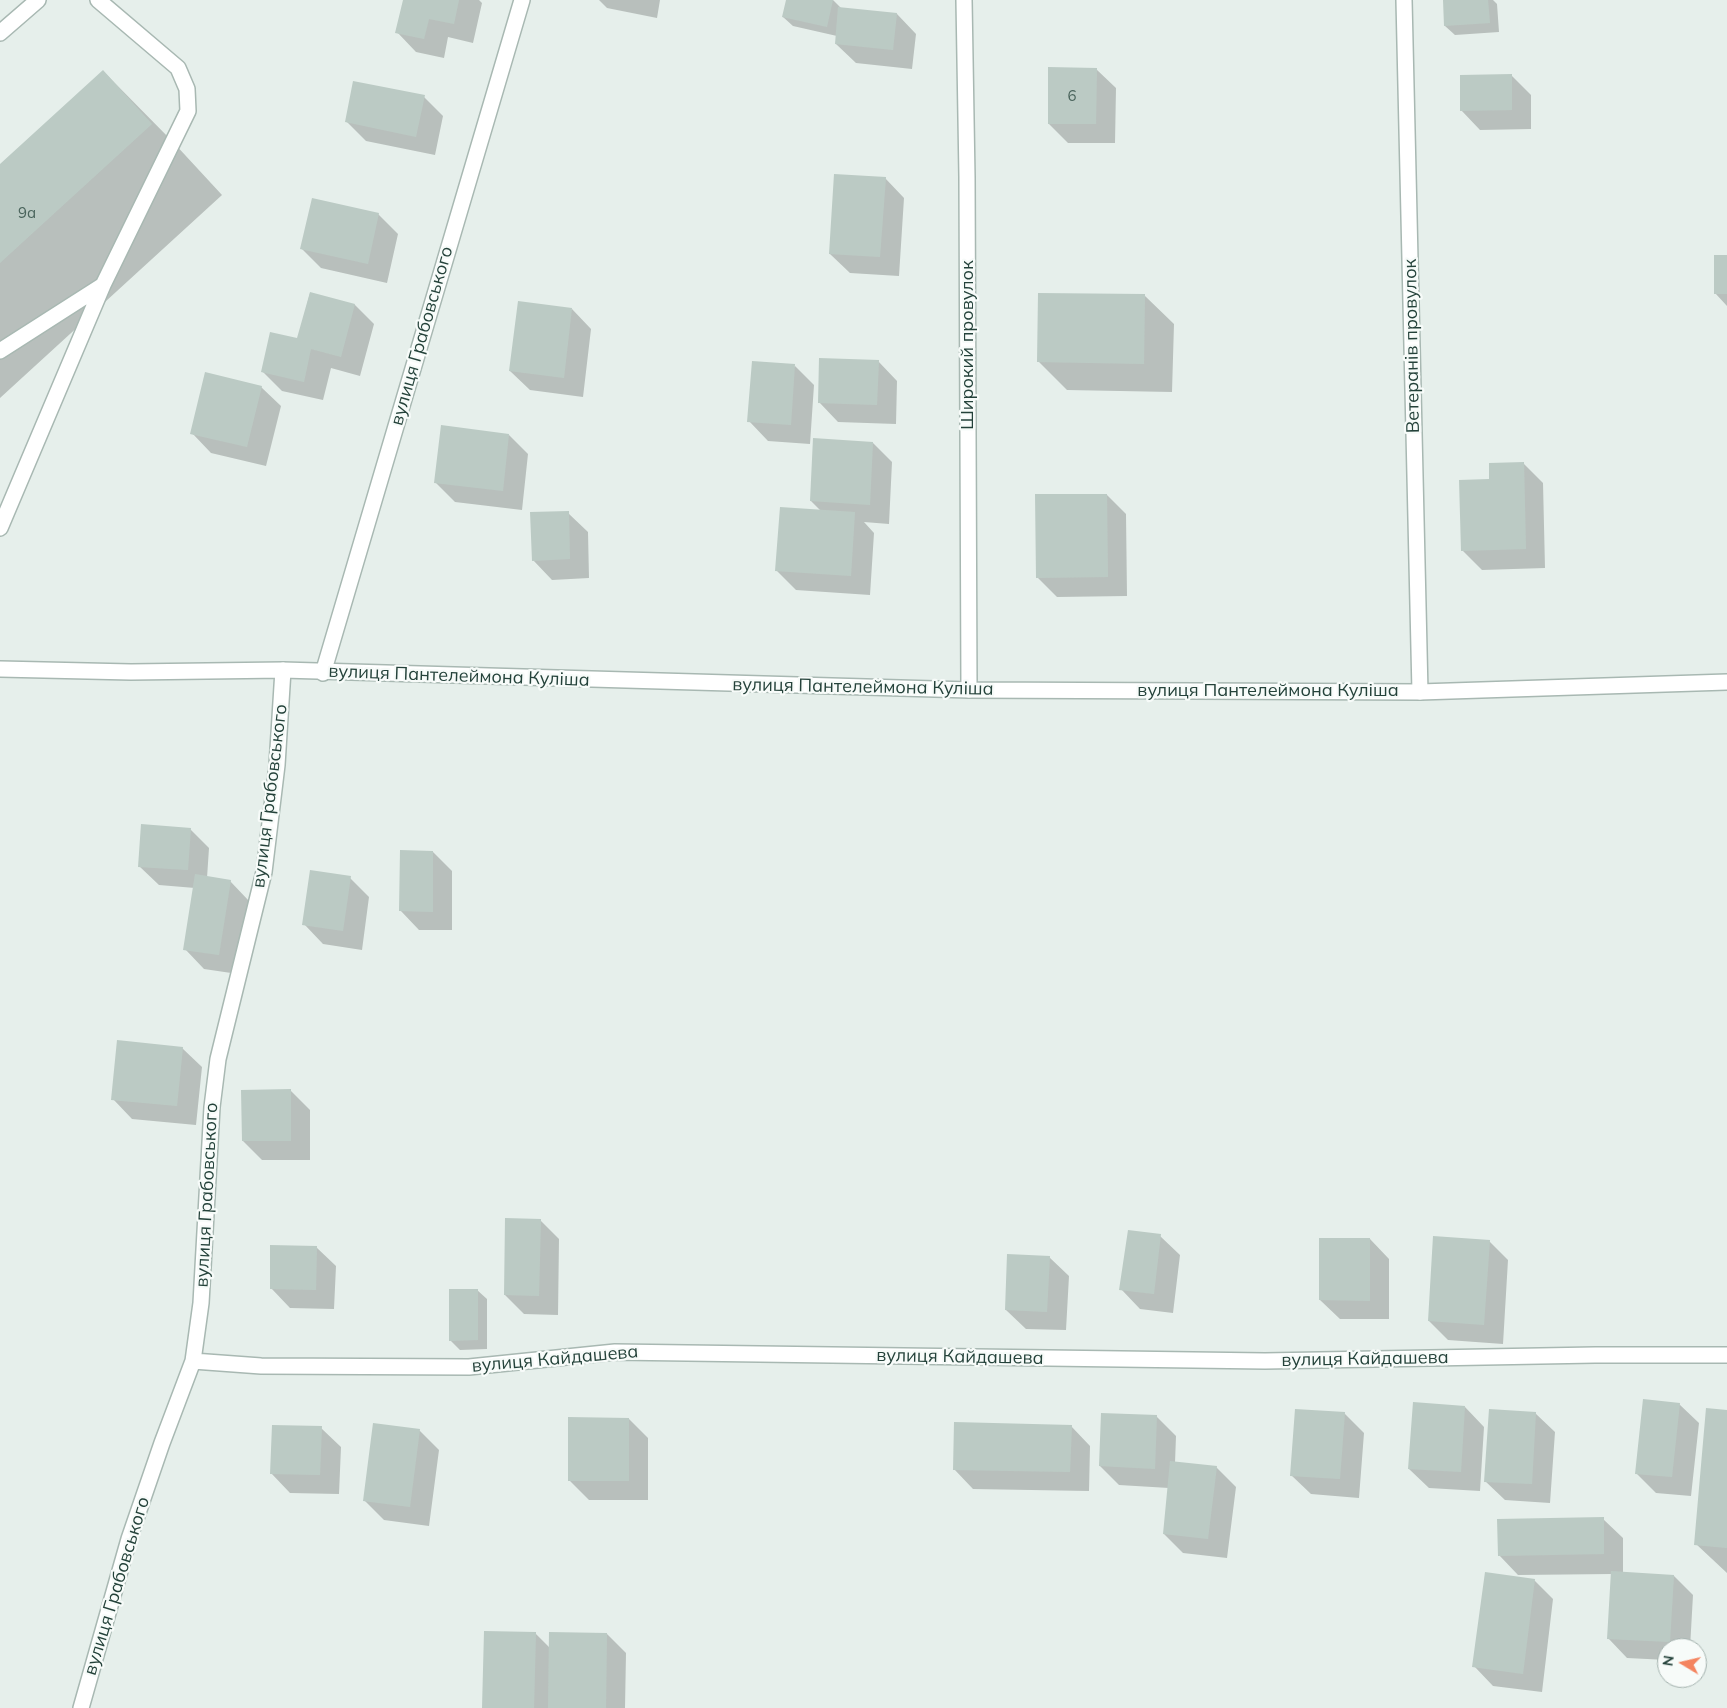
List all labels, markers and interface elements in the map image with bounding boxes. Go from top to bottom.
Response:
house number: 6 [1068,87,1076,105]
house number: 9а [18,204,36,222]
street label: вулиця Грабовського [386,244,458,428]
street label: Ветеранів провулок [1400,259,1424,433]
street label: Широкий провулок [957,260,979,430]
street label: вулиця Пантелеймона Куліша [328,661,590,691]
street label: вулиця Пантелеймона Куліша [732,674,994,700]
street label: вулиця Пантелеймона Куліша [1137,680,1399,702]
street label: вулиця Грабовського [248,703,292,889]
street label: вулиця Грабовського [191,1102,223,1288]
street label: вулиця Кайдашева [471,1341,639,1377]
street label: вулиця Кайдашева [876,1345,1044,1369]
street label: вулиця Кайдашева [1281,1347,1449,1371]
street label: вулиця Грабовського [80,1494,154,1678]
north arrow [1657,1638,1707,1688]
text: N [1658,1654,1678,1667]

